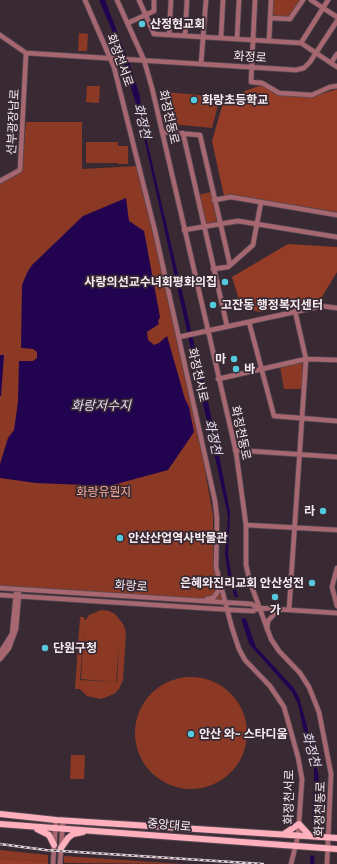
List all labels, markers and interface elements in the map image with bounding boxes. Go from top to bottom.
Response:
place label: 산정현교회 [150,17,205,31]
marker: 산정현교회 [137,19,147,29]
street label: 화정천서로 [104,32,136,88]
street label: 화정로 [233,49,267,65]
street label: 화정천동로 [156,88,182,146]
street label: 선부광장남로 [4,89,22,155]
place label: 화랑초등학교 [202,93,268,107]
marker: 화랑초등학교 [189,95,199,105]
water label: 화정천 [130,102,154,140]
place label: 사랑의선교수녀회평화의집 [85,275,217,289]
marker: 사랑의선교수녀회평화의집 [220,277,230,287]
place label: 고잔동 행정복지센터 [221,298,323,312]
marker: 고잔동 행정복지센터 [208,300,218,310]
street label: 화정천서로 [185,346,211,404]
place label: 마 [215,352,226,366]
marker: 마 [229,354,239,364]
place label: 바 [244,362,255,376]
marker: 바 [231,364,241,374]
water label: 화랑저수지 [71,398,131,414]
street label: 화정천동로 [228,405,254,461]
water label: 화정천 [201,418,225,456]
park label: 화랑유원지 [76,485,132,499]
place label: 라 [304,504,315,518]
marker: 라 [318,506,328,516]
place label: 안산산업역사박물관 [128,531,227,545]
marker: 안산산업역사박물관 [115,533,125,543]
place label: 은혜와진리교회 안산성전 [180,576,304,590]
street label: 화랑로 [114,578,148,594]
marker: 은혜와진리교회 안산성전 [307,578,317,588]
marker: 가 [270,592,280,602]
place label: 가 [269,603,281,617]
place label: 단원구청 [53,641,97,655]
marker: 단원구청 [40,643,50,653]
place label: 안산 와~ 스타디움 [199,727,288,741]
marker: 안산 와~ 스타디움 [186,729,196,739]
water label: 화정천 [299,730,323,768]
street label: 화정천서로 [281,769,297,825]
street label: 화정천동로 [312,781,328,837]
street label: 중앙대로 [146,816,192,834]

